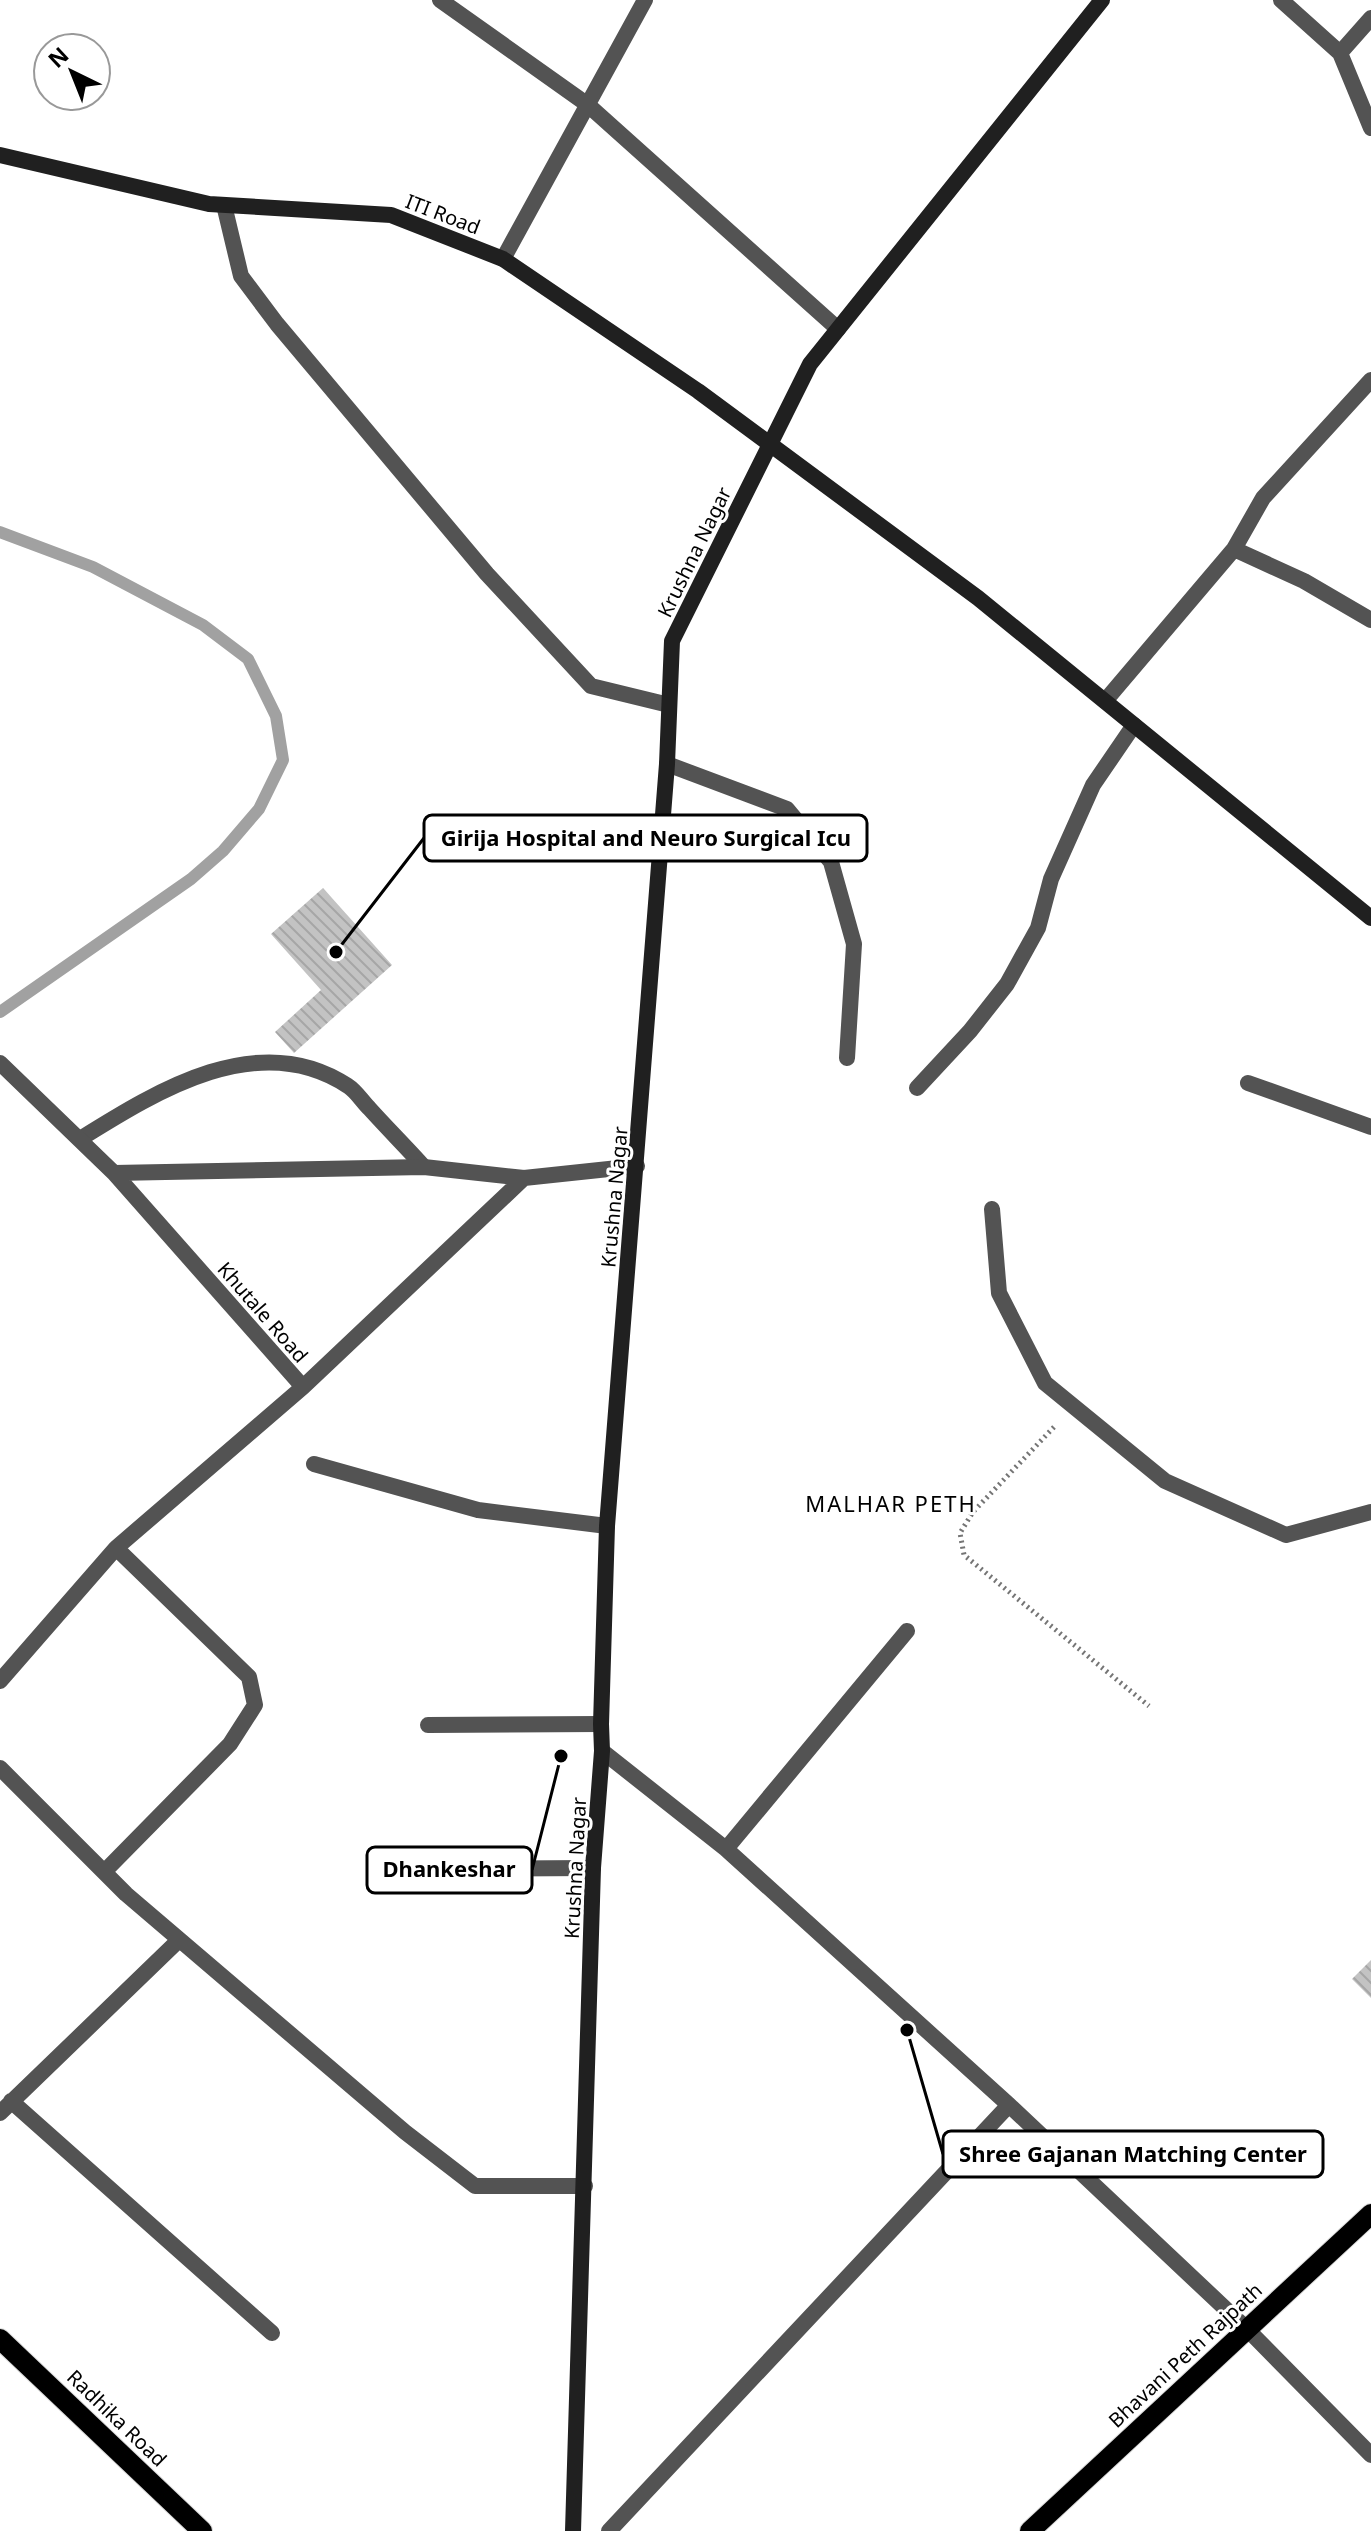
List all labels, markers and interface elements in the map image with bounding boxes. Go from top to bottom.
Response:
north arrow [32,32,112,112]
text: N [41,40,74,74]
street label: ITI Road [402,187,484,241]
street label: Krushna Nagar [651,482,737,622]
callout: Girija Hospital and Neuro Surgical Icu [424,815,867,861]
text: Girija Hospital and Neuro Surgical Icu [441,822,851,852]
street label: Krushna Nagar [594,1125,634,1269]
street label: Khutale Road [212,1256,314,1368]
district label: MALHAR PETH [805,1488,977,1518]
street label: Krushna Nagar [558,1796,592,1940]
callout: Dhankeshar [367,1847,532,1893]
text: Dhankeshar [382,1853,516,1883]
callout: Shree Gajanan Matching Center [943,2131,1323,2177]
text: Shree Gajanan Matching Center [959,2138,1307,2168]
street label: Bhavani Peth Rajpath [1102,2277,1268,2433]
street label: Radhika Road [61,2364,173,2472]

